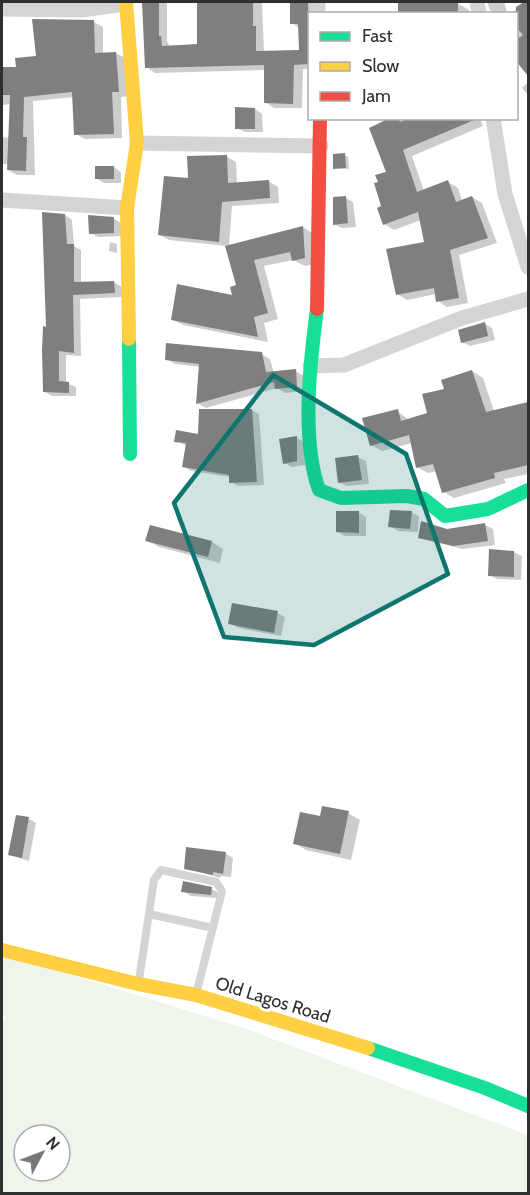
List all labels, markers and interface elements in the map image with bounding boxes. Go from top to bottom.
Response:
legend [308,12,518,120]
text: Fast [362,25,393,47]
text: Slow [362,55,399,77]
text: Jam [361,85,391,107]
street label: Old Lagos Road [213,972,333,1028]
north arrow [12,1123,72,1183]
text: N [42,1133,64,1154]

